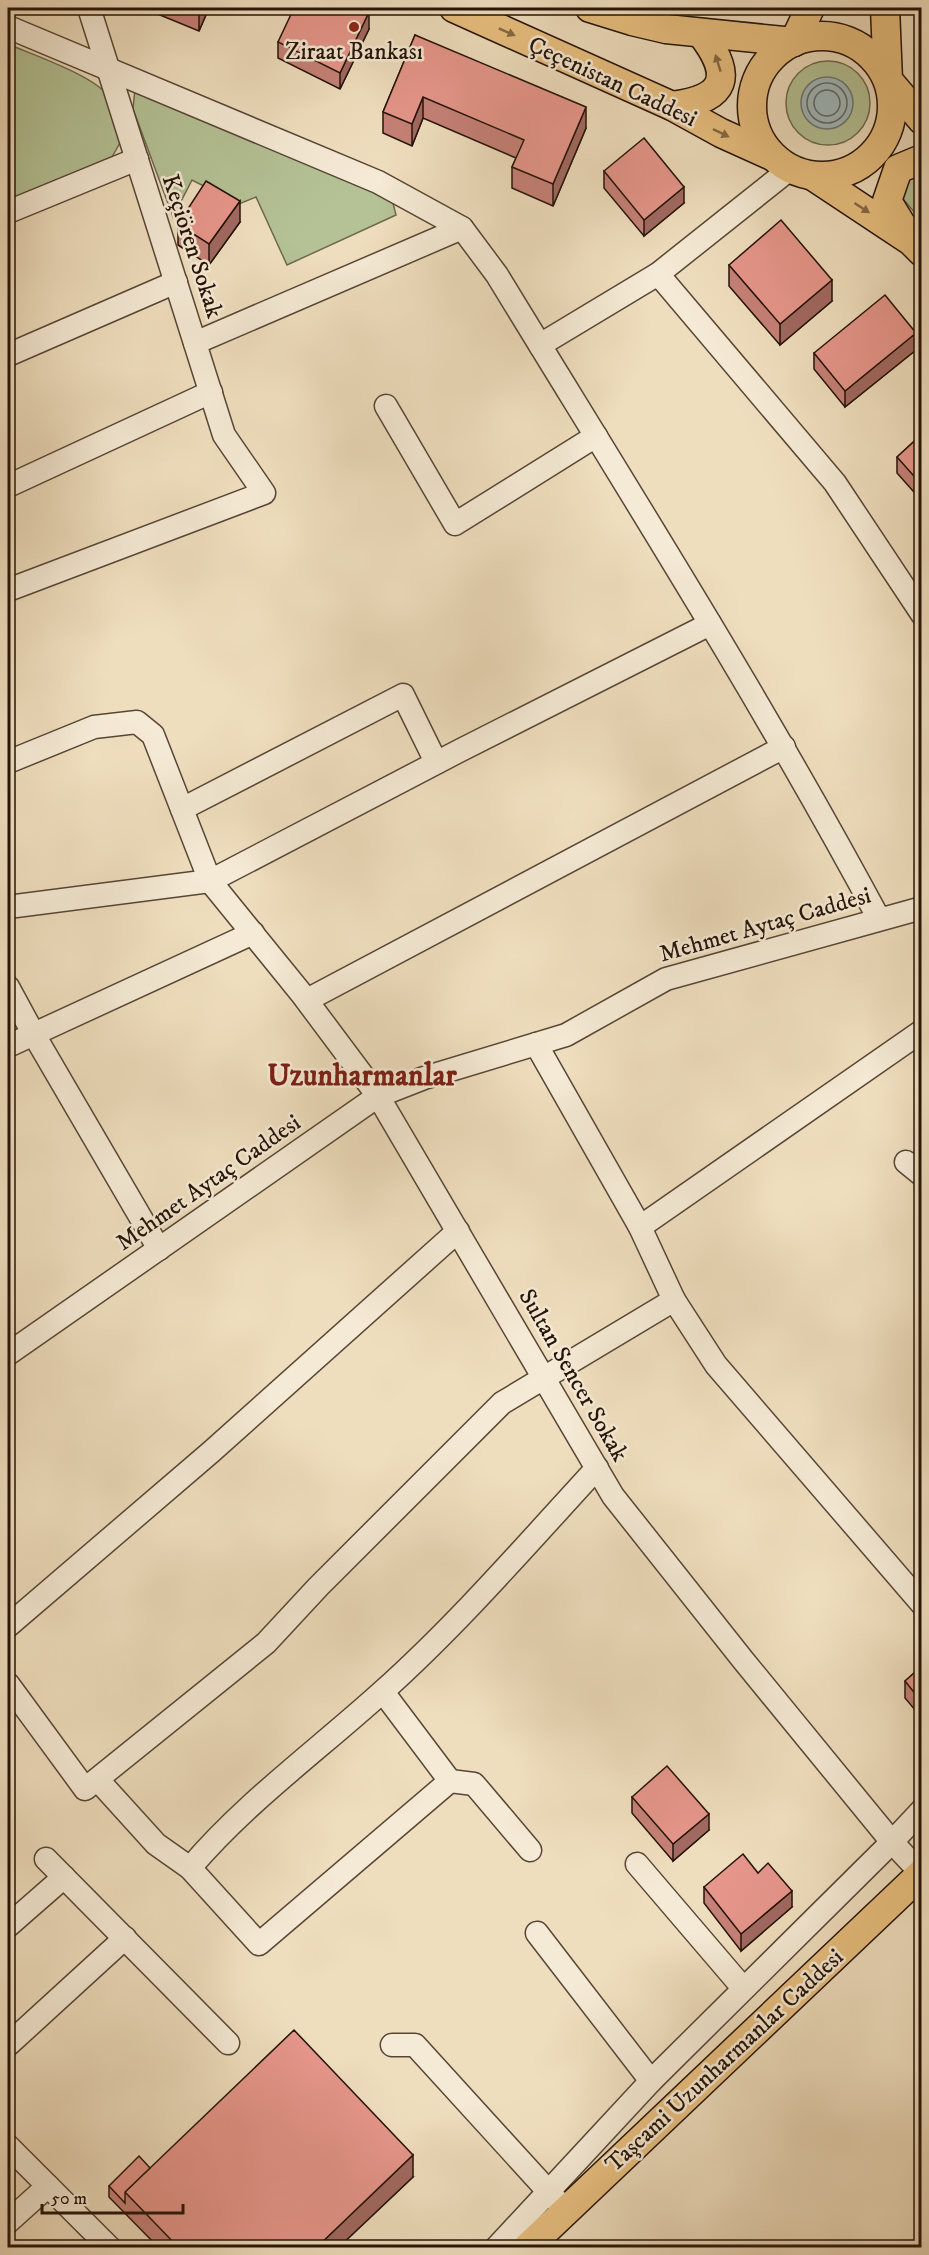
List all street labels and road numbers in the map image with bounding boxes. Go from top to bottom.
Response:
street label: Çeçenistan Caddesi [523,30,702,134]
street label: Keçiören Sokak [155,171,229,322]
street label: Mehmet Aytaç Caddesi [656,880,875,970]
street label: Mehmet Aytaç Caddesi [110,1108,307,1258]
street label: Sultan Sencer Sokak [512,1284,635,1467]
street label: Taşcami Uzunharmanlar Caddesi [599,1942,850,2179]

